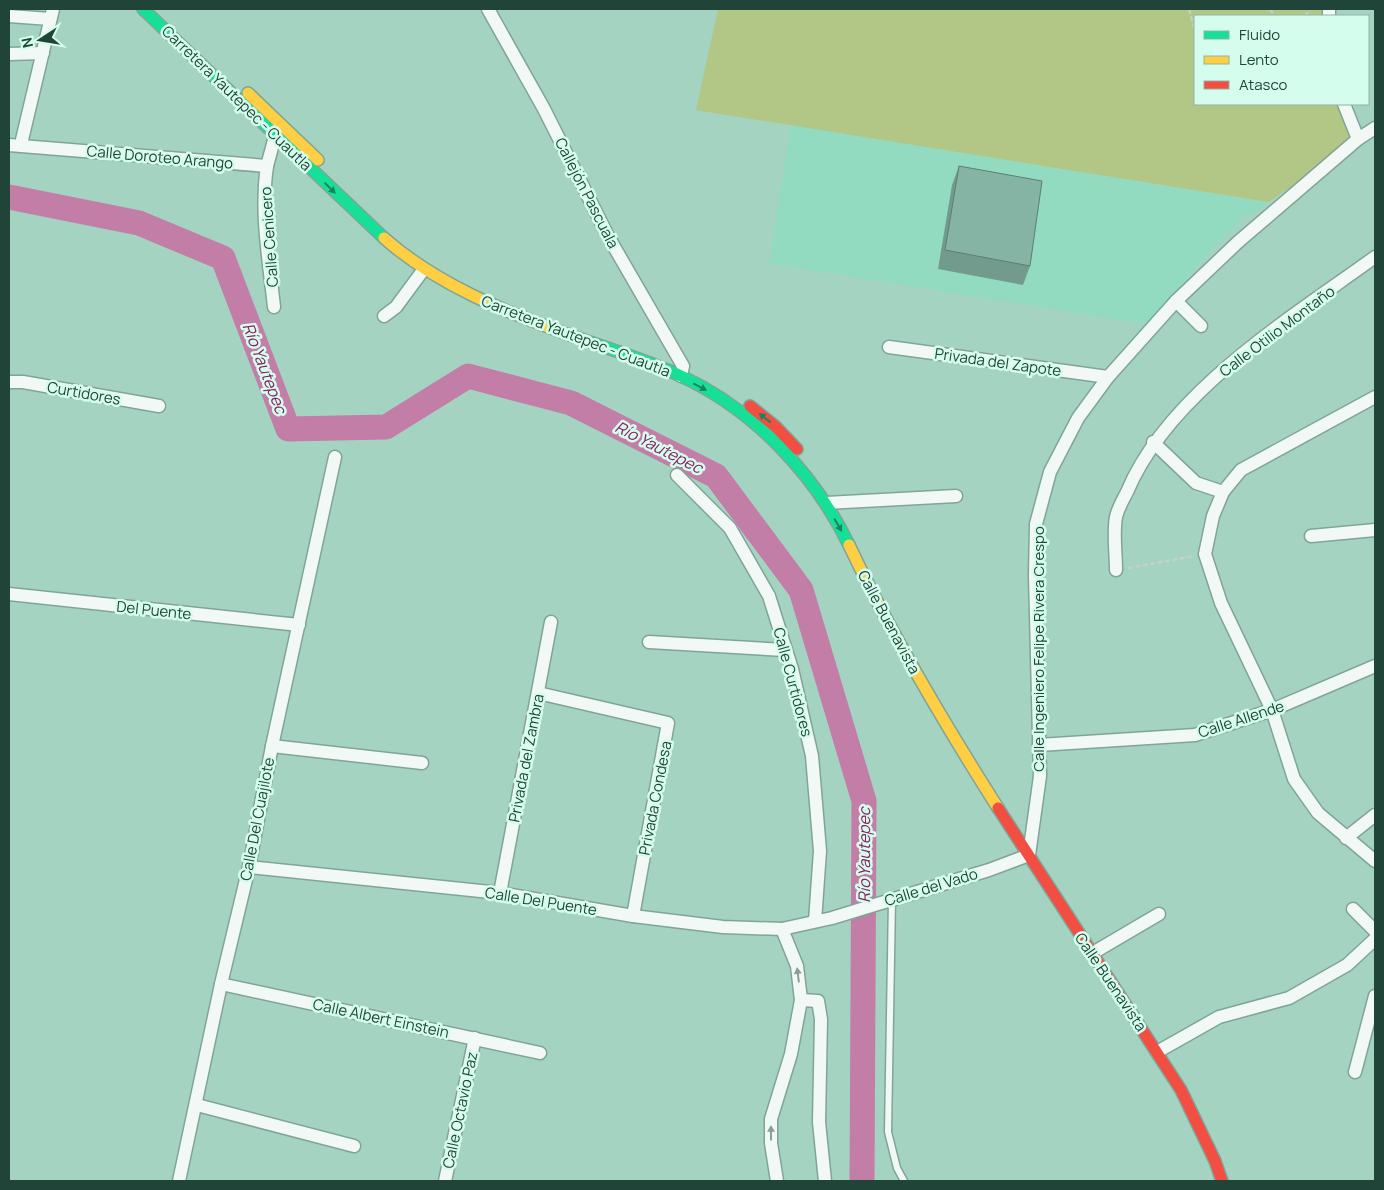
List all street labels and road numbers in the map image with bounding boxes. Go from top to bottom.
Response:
street label: Carretera Yautepec - Cuautla [157,21,317,175]
street label: Callejón Pascuala [550,134,624,252]
street label: Calle Doroteo Arango [86,140,234,174]
street label: Calle Cenicero [255,186,283,288]
street label: Calle Otilio Montaño [1215,281,1339,381]
street label: Carretera Yautepec - Cuautla [478,290,674,382]
street label: Privada del Zapote [933,343,1063,381]
street label: Curtidores [46,376,122,410]
street label: Calle Ingeniero Felipe Rivera Crespo [1028,526,1049,772]
street label: Calle Buenavista [853,566,925,678]
street label: Del Puente [115,596,193,624]
street label: Calle Curtidores [768,625,818,739]
street label: Privada del Zambra [503,692,549,824]
street label: Calle Allende [1195,695,1287,743]
street label: Privada Condesa [634,739,676,857]
street label: Calle Del Cuajilote [235,755,279,882]
street label: Calle del Vado [882,863,980,911]
street label: Calle Del Puente [484,882,599,920]
street label: Calle Buenavista [1070,929,1152,1035]
street label: Calle Albert Einstein [311,993,451,1043]
street label: Calle Octavio Paz [437,1050,483,1170]

